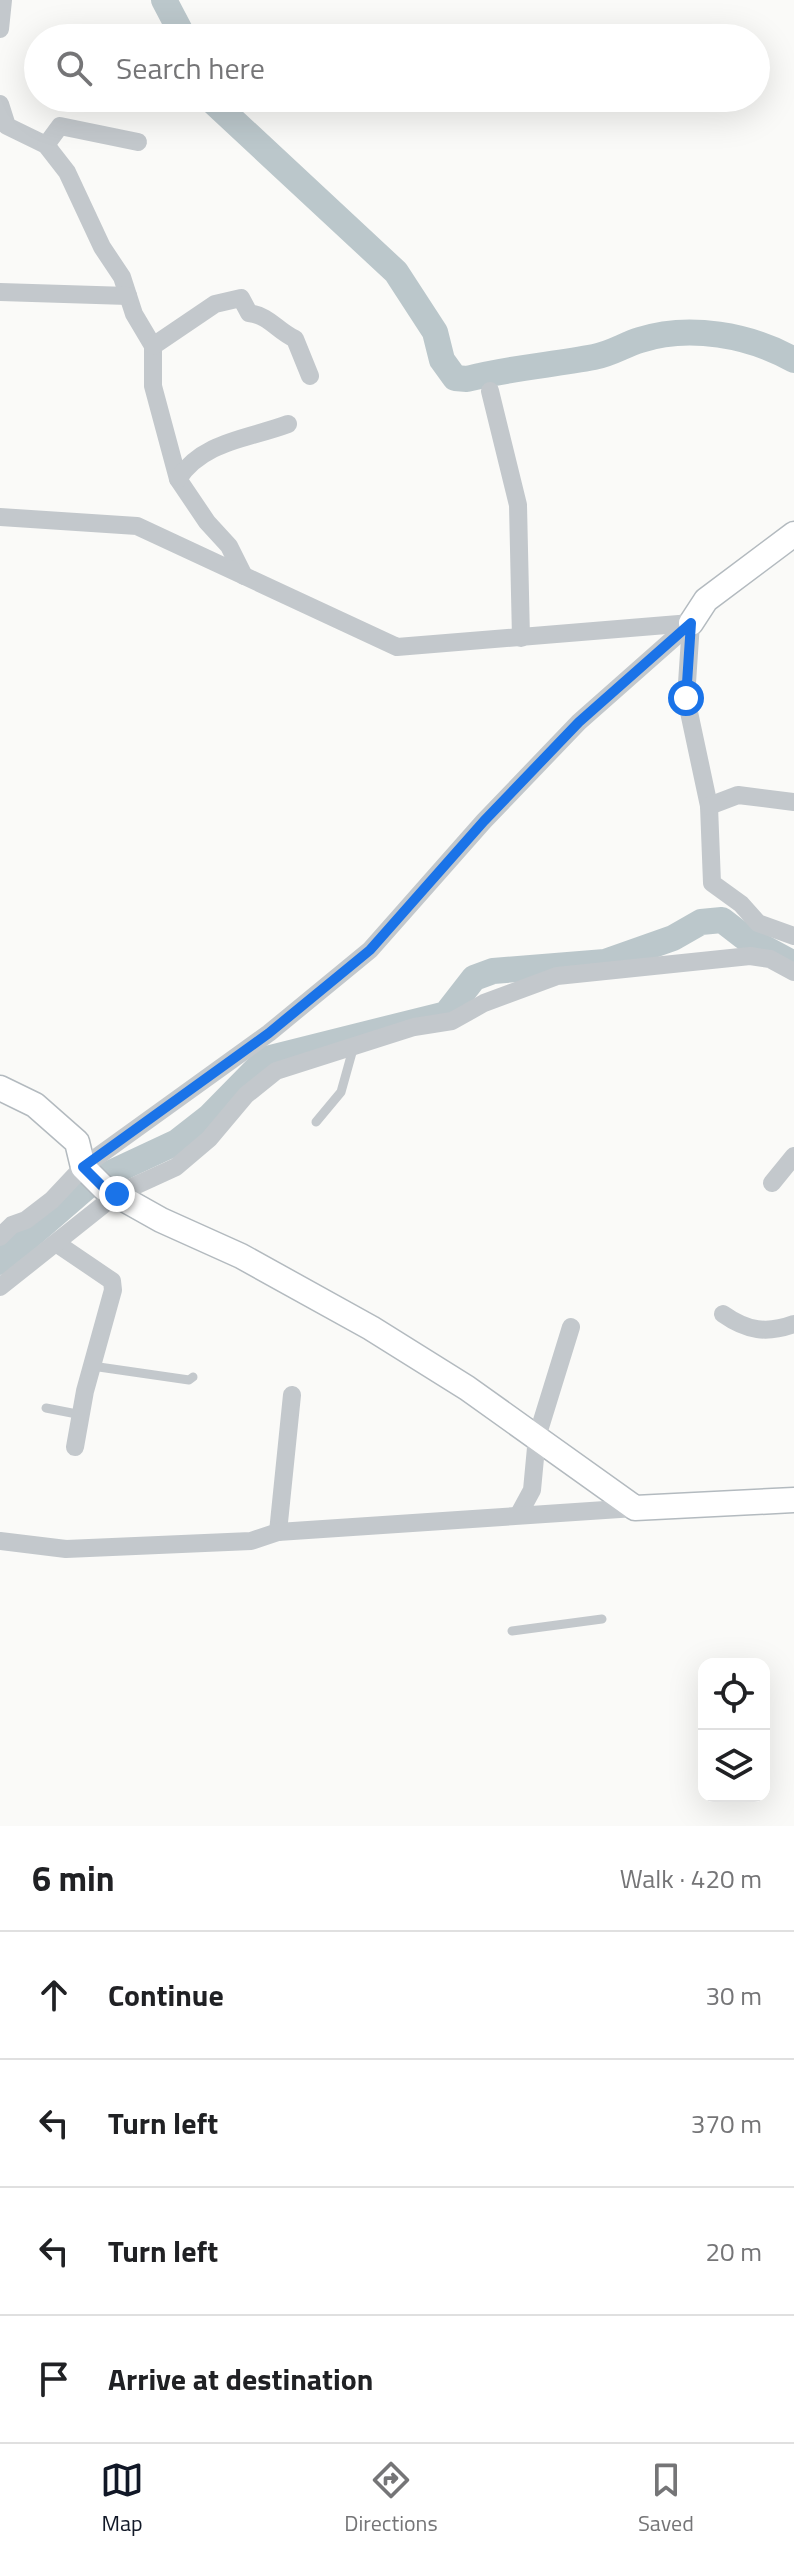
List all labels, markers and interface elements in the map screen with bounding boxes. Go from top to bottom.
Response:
search box [24,24,770,112]
text: Search here [116,45,265,91]
icon: search [52,46,96,90]
route start [668,680,704,716]
route end [99,1176,135,1212]
map controls [698,1658,770,1802]
button: locate [698,1658,770,1730]
button: layers [698,1730,770,1802]
text: 6 min [32,1852,115,1904]
text: Walk · 420 m [620,1859,762,1898]
text: Continue [108,1972,224,2018]
icon: ahead [32,1973,76,2017]
text: 30 m [705,1976,762,2015]
text: Turn left [108,2100,218,2146]
icon: left [32,2101,76,2145]
text: 370 m [691,2104,762,2143]
text: Turn left [108,2228,218,2274]
icon: left [32,2229,76,2273]
text: 20 m [705,2232,762,2271]
text: Arrive at destination [108,2356,373,2402]
icon: arrive [32,2357,76,2401]
tab: Map [100,2458,144,2540]
tab: Directions [344,2458,438,2540]
tab: Saved [638,2458,694,2540]

